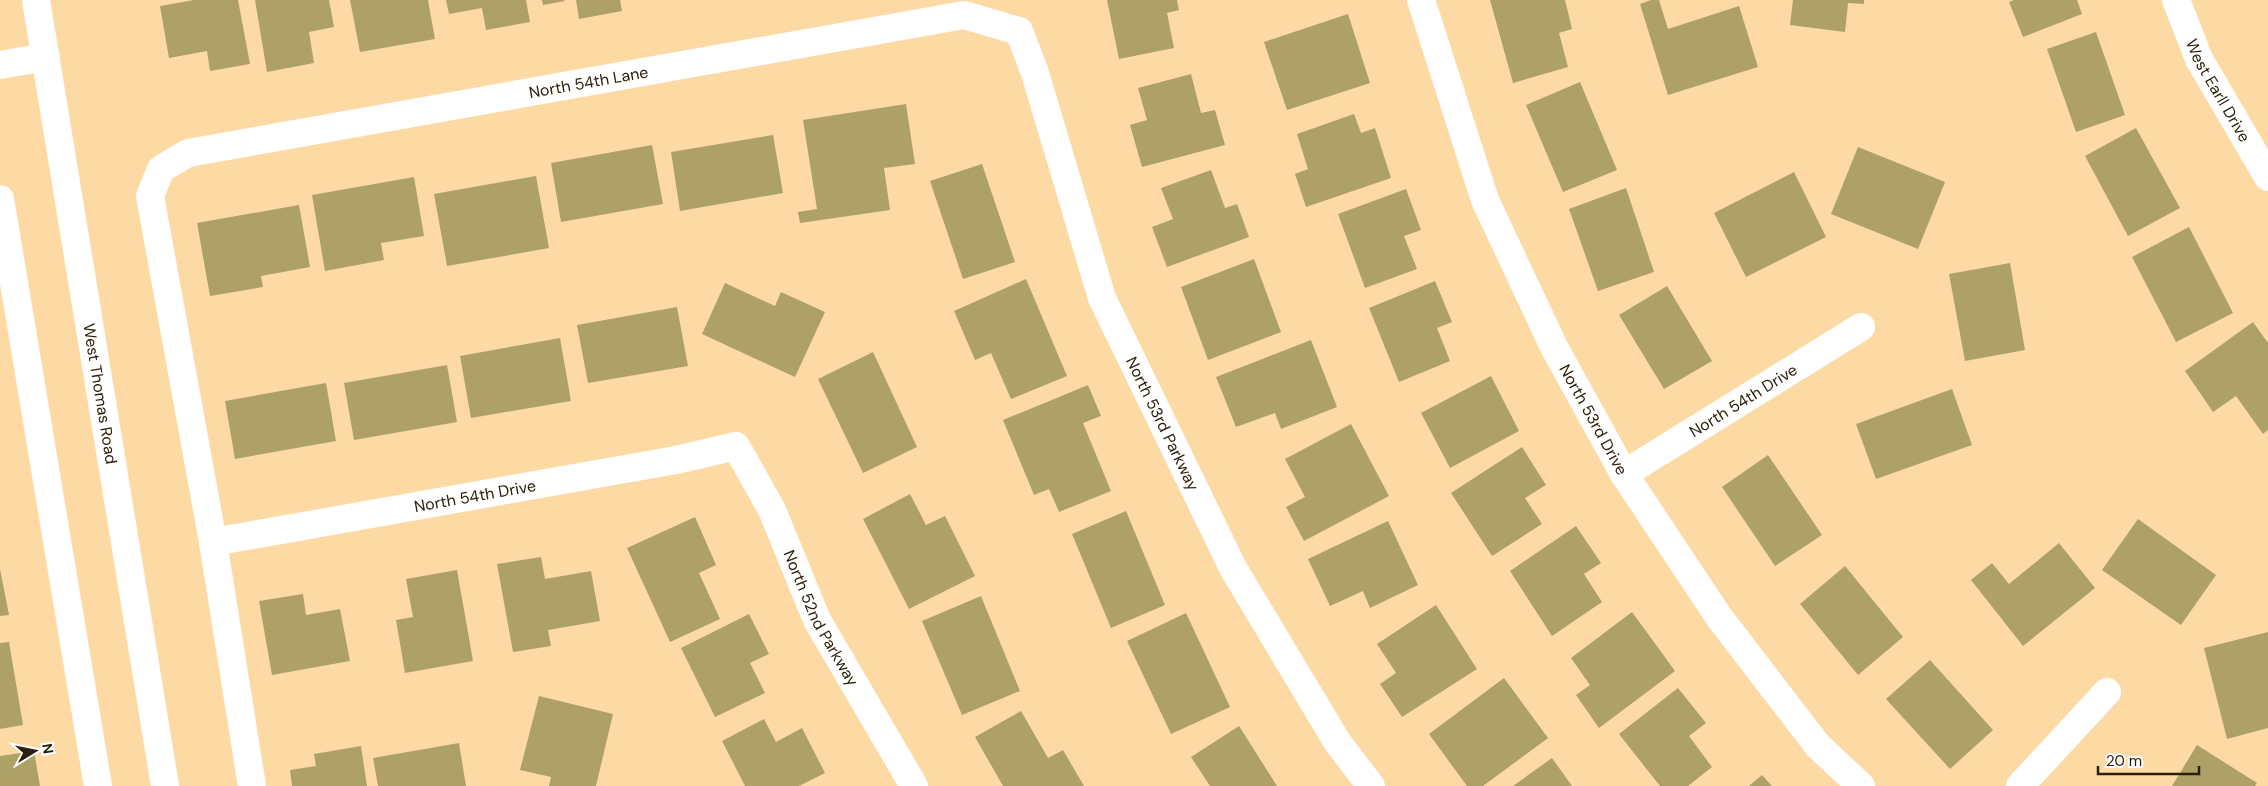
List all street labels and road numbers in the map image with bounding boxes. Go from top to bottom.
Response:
street label: West Earll Drive [2181,36,2255,146]
street label: North 54th Lane [527,61,650,103]
street label: West Thomas Road [78,322,122,466]
street label: North 53rd Parkway [1121,353,1204,494]
street label: North 54th Drive [1685,359,1801,442]
street label: North 53rd Drive [1554,361,1632,479]
street label: North 54th Drive [412,475,538,517]
street label: North 52nd Parkway [779,547,863,690]

